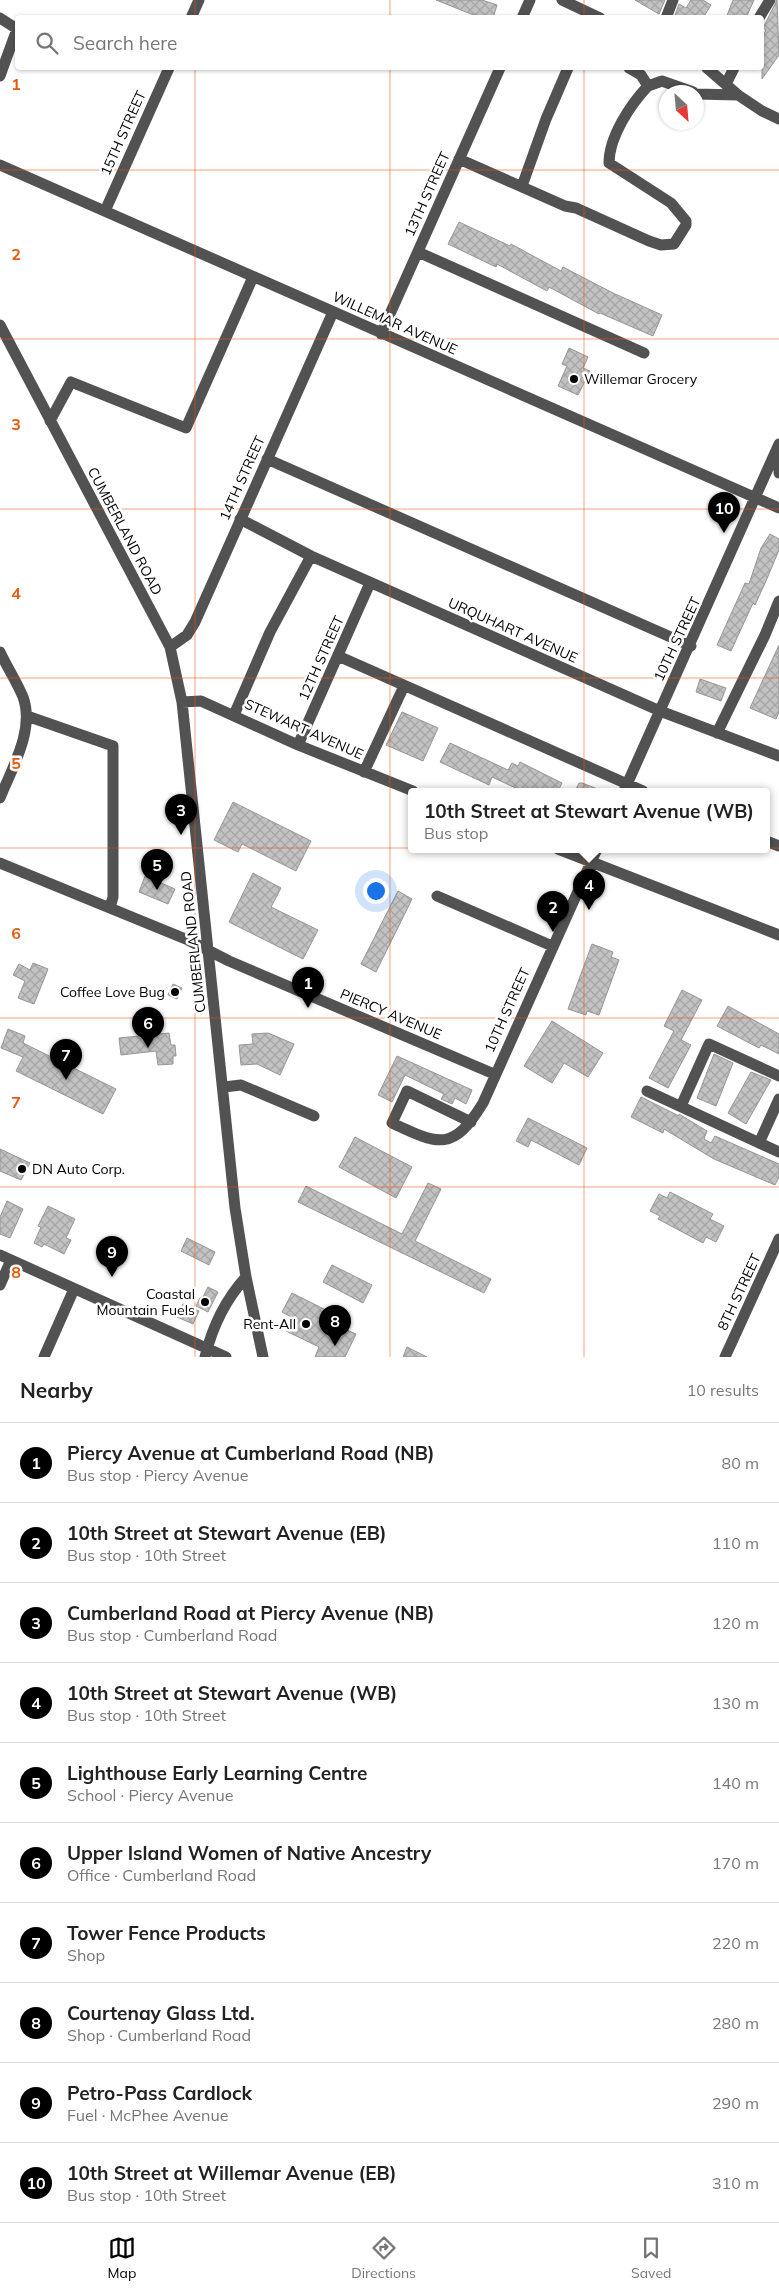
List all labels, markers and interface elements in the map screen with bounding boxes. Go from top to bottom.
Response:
search box [15,15,764,70]
icon: search [33,29,61,57]
text: Search here [73,31,177,55]
text: 1 [11,74,21,94]
north arrow [659,85,704,130]
street label: 15TH STREET [96,87,150,178]
street label: 13TH STREET [400,148,454,239]
text: 2 [11,244,21,264]
street label: WILLEMAR AVENUE [330,287,460,359]
place label: Willemar Grocery [584,370,698,388]
marker: Willemar Grocery [568,373,580,385]
text: 3 [11,414,21,434]
street label: 14TH STREET [215,432,269,523]
street label: CUMBERLAND ROAD [84,464,166,598]
pin: 10 [708,492,740,533]
text: 4 [11,583,21,603]
street label: URQUHART AVENUE [445,593,581,667]
street label: 10TH STREET [650,593,705,684]
street label: 12TH STREET [294,612,348,703]
street label: STEWART AVENUE [242,695,366,763]
text: 5 [11,753,21,773]
popup [408,788,770,853]
pin: 3 [165,794,197,835]
text: 10th Street at Stewart Avenue (WB) [424,799,754,823]
text: Bus stop [424,823,488,843]
pin: 5 [141,849,173,890]
pin: 4 [573,869,605,910]
street label: CUMBERLAND ROAD [177,870,209,1014]
your location [363,878,389,904]
pin: 2 [537,891,569,932]
text: 6 [11,923,21,943]
street label: 10TH STREET [480,964,534,1055]
pin: 1 [292,967,324,1008]
place label: Coffee Love Bug [60,983,165,1001]
street label: PIERCY AVENUE [338,985,444,1043]
marker: Coffee Love Bug [169,986,181,998]
pin: 6 [132,1007,164,1048]
pin: 7 [50,1039,82,1080]
text: 7 [11,1092,21,1112]
place label: DN Auto Corp. [32,1160,125,1178]
marker: DN Auto Corp. [16,1163,28,1175]
pin: 9 [96,1236,128,1277]
street label: 8TH STREET [713,1250,765,1333]
text: 8 [11,1262,21,1282]
place label: Coastal Mountain Fuels [97,1285,195,1319]
marker: Coastal Mountain Fuels [199,1296,211,1308]
pin: 8 [319,1305,351,1346]
place label: Rent-All [243,1315,296,1333]
marker: Rent-All [300,1318,312,1330]
text: Nearby [20,1377,93,1403]
text: 10 results [687,1380,759,1400]
text: Piercy Avenue at Cumberland Road (NB) [67,1441,435,1465]
text: 1 [31,1453,41,1473]
text: 80 m [722,1453,759,1473]
text: Bus stop · Piercy Avenue [67,1465,248,1485]
text: 10th Street at Stewart Avenue (EB) [67,1521,387,1545]
text: 2 [31,1533,41,1553]
text: 110 m [712,1533,759,1553]
text: Bus stop · 10th Street [67,1545,226,1565]
text: Cumberland Road at Piercy Avenue (NB) [67,1601,435,1625]
text: 3 [31,1613,41,1633]
text: 120 m [712,1613,759,1633]
text: Bus stop · Cumberland Road [67,1625,277,1645]
text: 10th Street at Stewart Avenue (WB) [67,1681,397,1705]
text: 4 [31,1693,41,1713]
text: 130 m [712,1693,759,1713]
text: Bus stop · 10th Street [67,1705,226,1725]
text: Lighthouse Early Learning Centre [67,1761,367,1785]
text: 5 [31,1773,41,1793]
text: 140 m [712,1773,759,1793]
text: School · Piercy Avenue [67,1785,233,1805]
text: Upper Island Women of Native Ancestry [67,1841,431,1865]
text: 6 [31,1853,41,1873]
text: 170 m [712,1853,759,1873]
text: Office · Cumberland Road [67,1865,256,1885]
text: Tower Fence Products [67,1921,266,1945]
text: 7 [31,1933,41,1953]
text: 220 m [712,1933,759,1953]
text: Shop [67,1945,105,1965]
text: Courtenay Glass Ltd. [67,2001,255,2025]
text: 8 [31,2013,41,2033]
text: 280 m [712,2013,759,2033]
text: Shop · Cumberland Road [67,2025,251,2045]
text: Petro-Pass Cardlock [67,2081,252,2105]
text: 9 [31,2093,41,2113]
text: 290 m [712,2093,759,2113]
text: Fuel · McPhee Avenue [67,2105,228,2125]
text: 10th Street at Willemar Avenue (EB) [67,2161,396,2185]
text: 10 [26,2173,46,2193]
text: 310 m [712,2173,759,2193]
text: Bus stop · 10th Street [67,2185,226,2205]
tab: Map [108,2234,136,2282]
tab: Directions [351,2234,416,2282]
tab: Saved [631,2234,671,2282]

